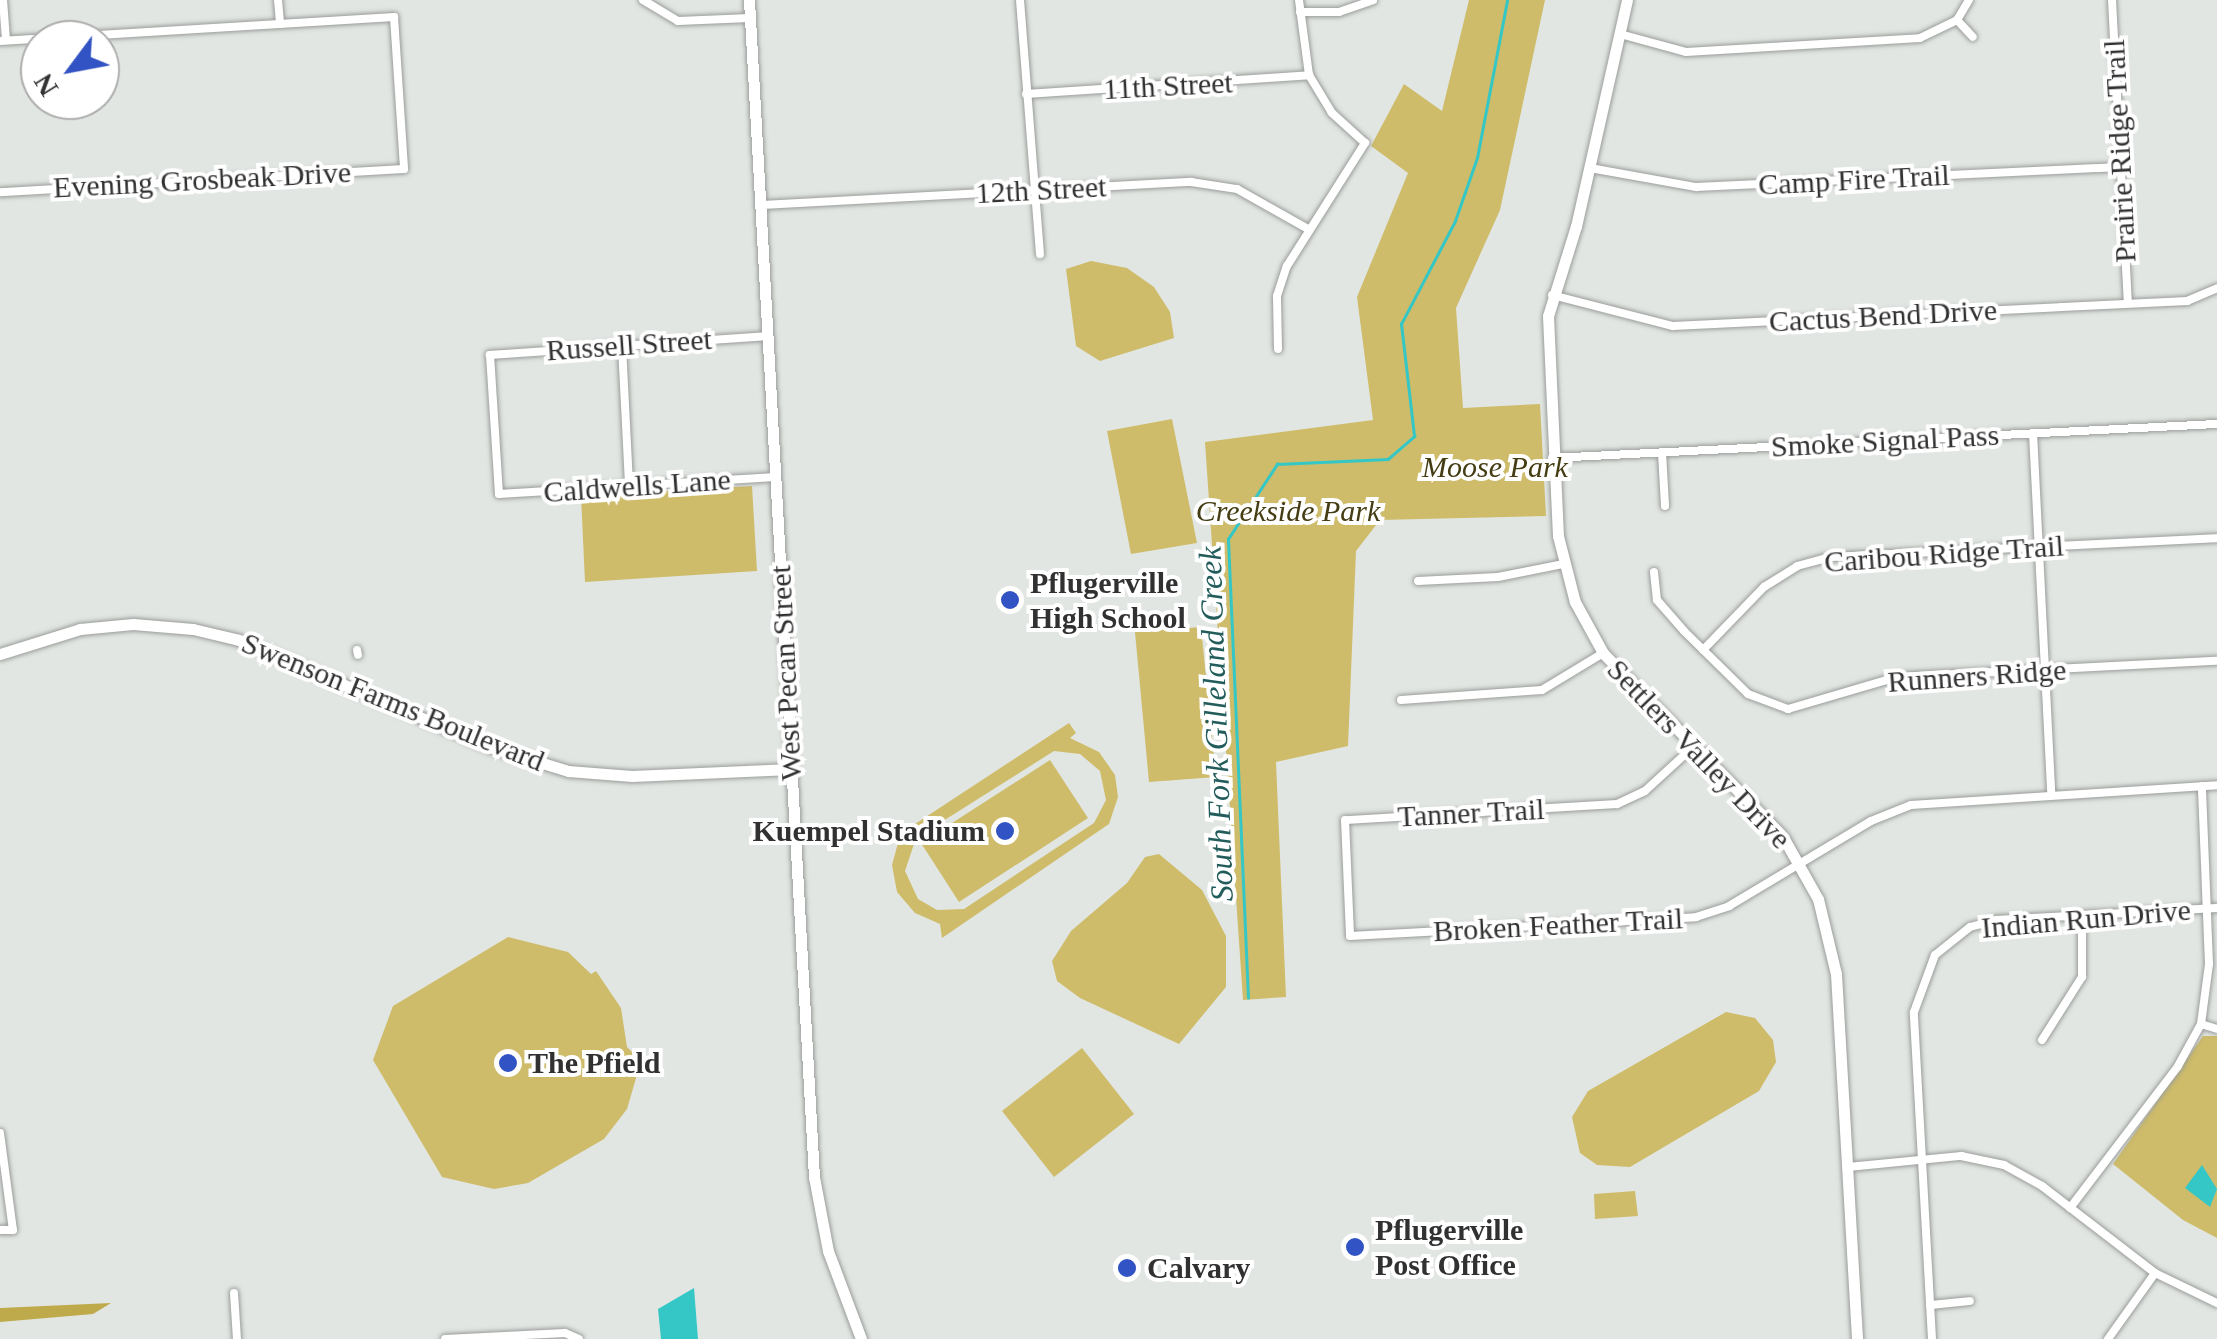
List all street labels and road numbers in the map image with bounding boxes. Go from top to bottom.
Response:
street label: Prairie Ridge Trail [2096,38,2144,264]
street label: 11th Street [1102,65,1234,107]
street label: Evening Grosbeak Drive [52,154,352,206]
street label: Camp Fire Trail [1757,157,1951,203]
street label: 12th Street [975,169,1107,211]
street label: Cactus Bend Drive [1768,292,1998,340]
street label: Russell Street [545,321,713,369]
street label: Smoke Signal Pass [1770,417,2000,465]
street label: Caldwells Lane [542,462,732,510]
street label: Caribou Ridge Trail [1823,528,2065,580]
street label: West Pecan Street [762,564,810,782]
street label: Swenson Farms Boulevard [236,625,550,779]
street label: Settlers Valley Drive [1599,652,1799,856]
street label: Runners Ridge [1886,652,2068,700]
street label: Tanner Trail [1396,791,1546,835]
street label: Indian Run Drive [1980,892,2192,946]
street label: Broken Feather Trail [1432,900,1684,950]

